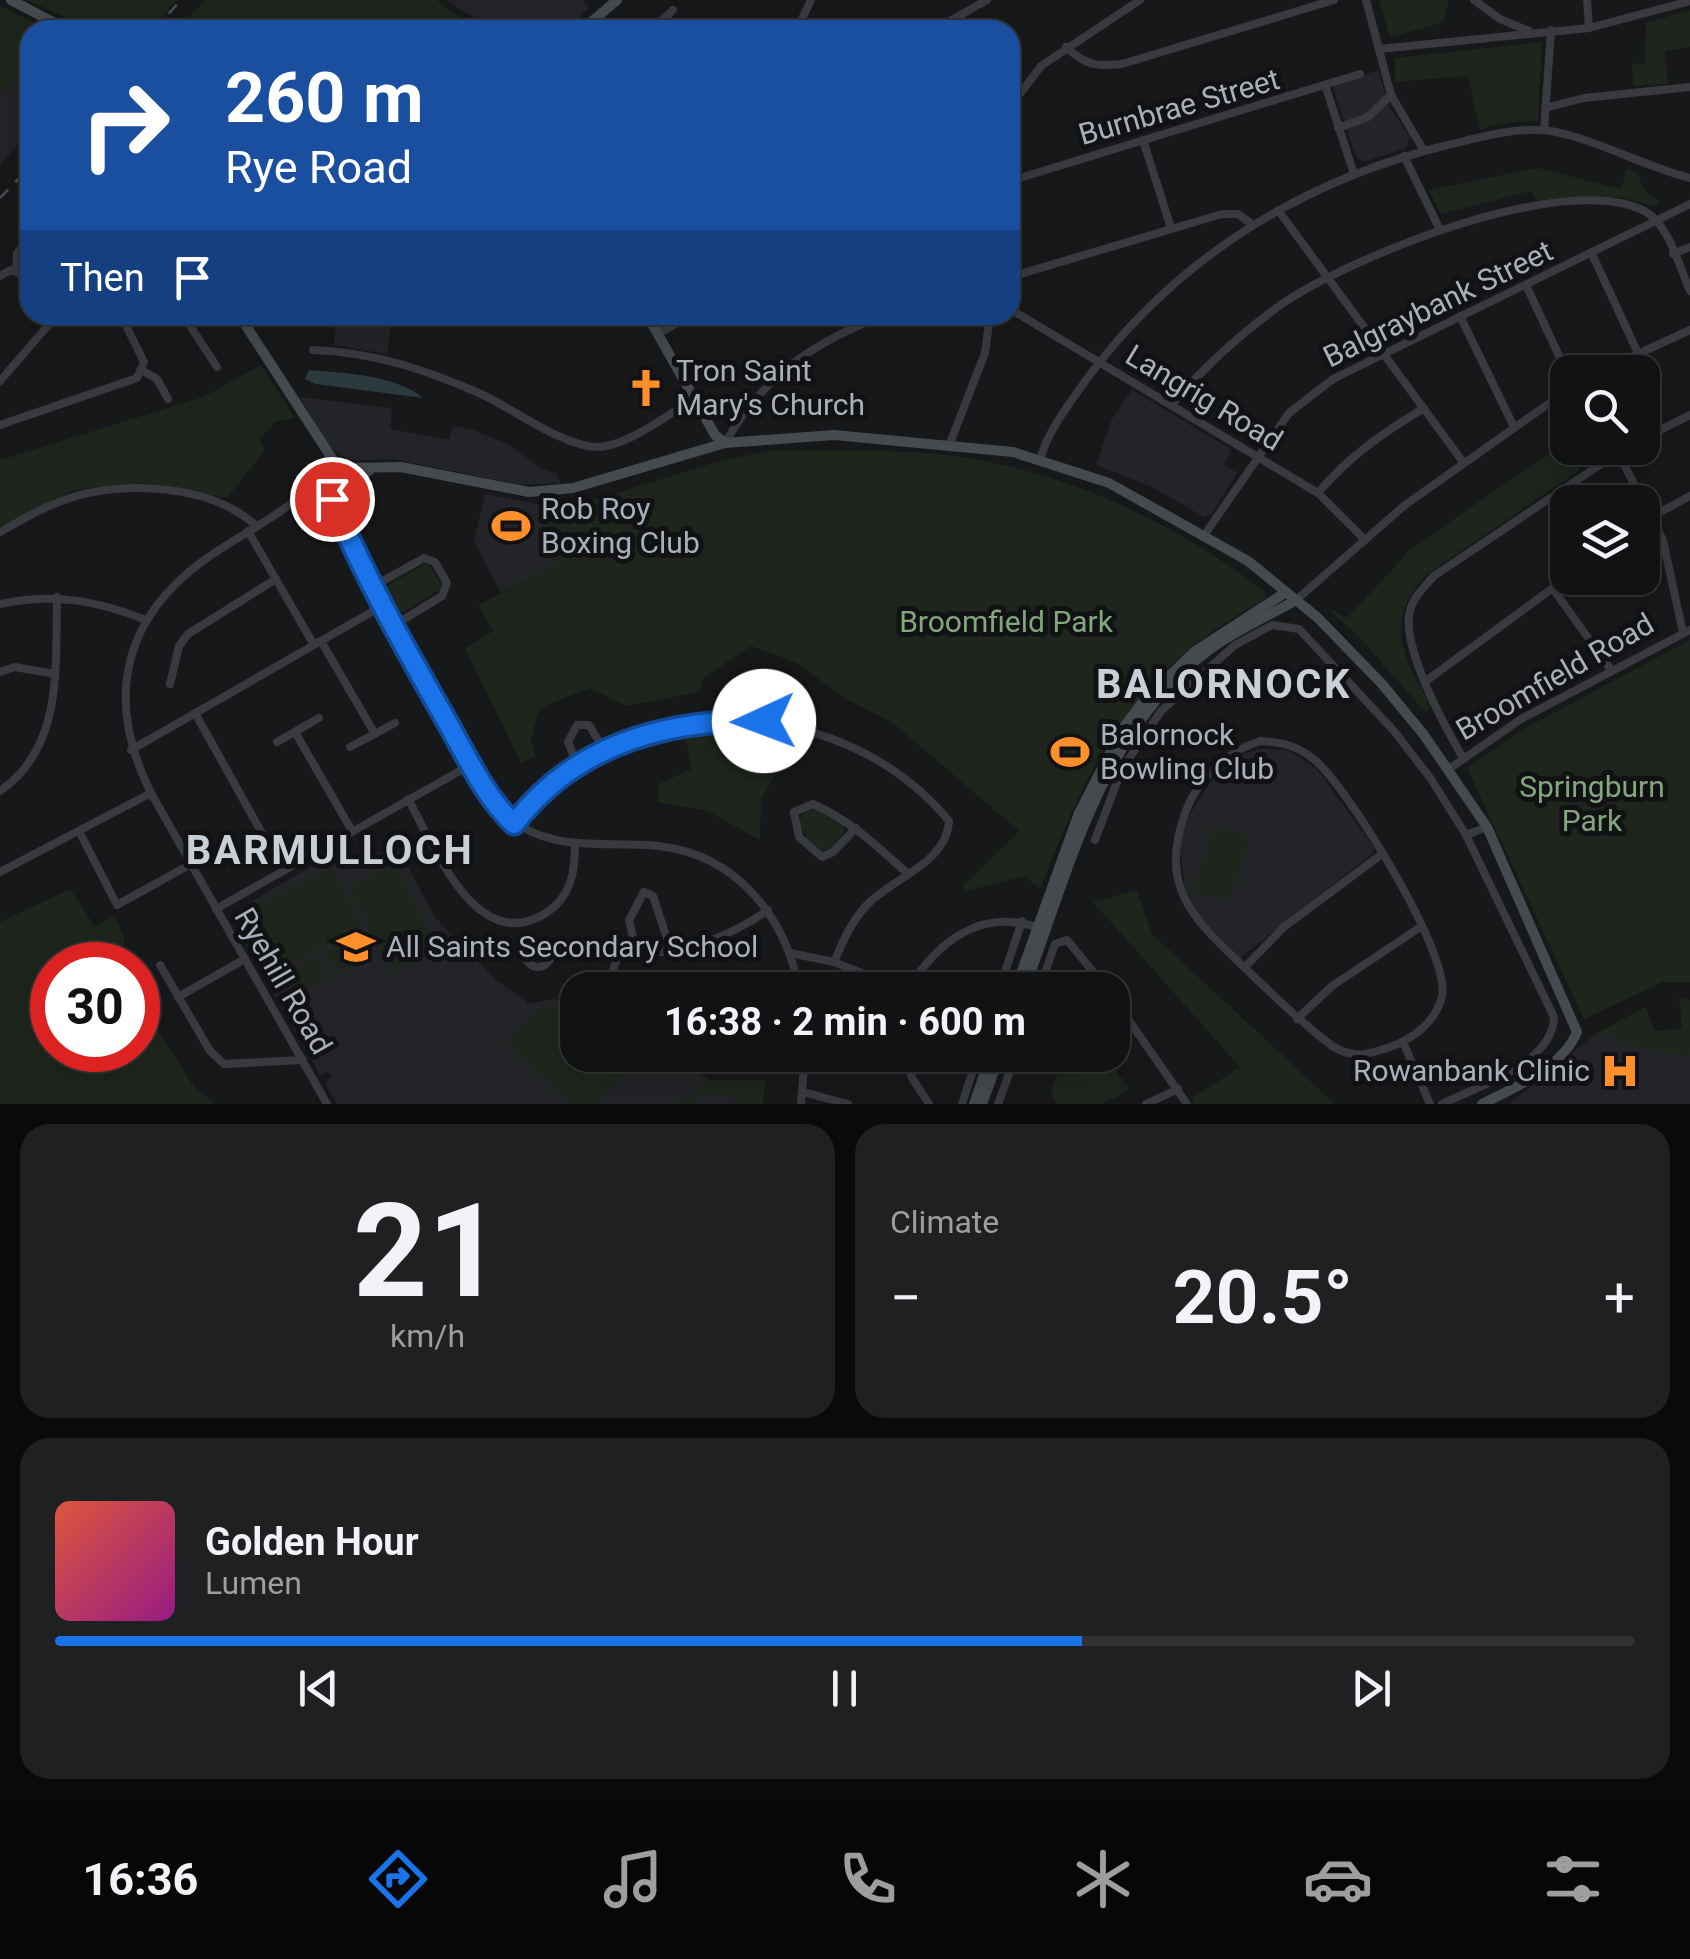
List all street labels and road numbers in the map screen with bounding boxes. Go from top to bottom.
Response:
street label: Burnbrae Street [1074,61,1283,152]
street label: Balgraybank Street [1318,233,1558,374]
street label: Langrig Road [1120,337,1289,458]
street label: Broomfield Road [1450,606,1660,747]
street label: Ryehill Road [228,901,339,1060]

